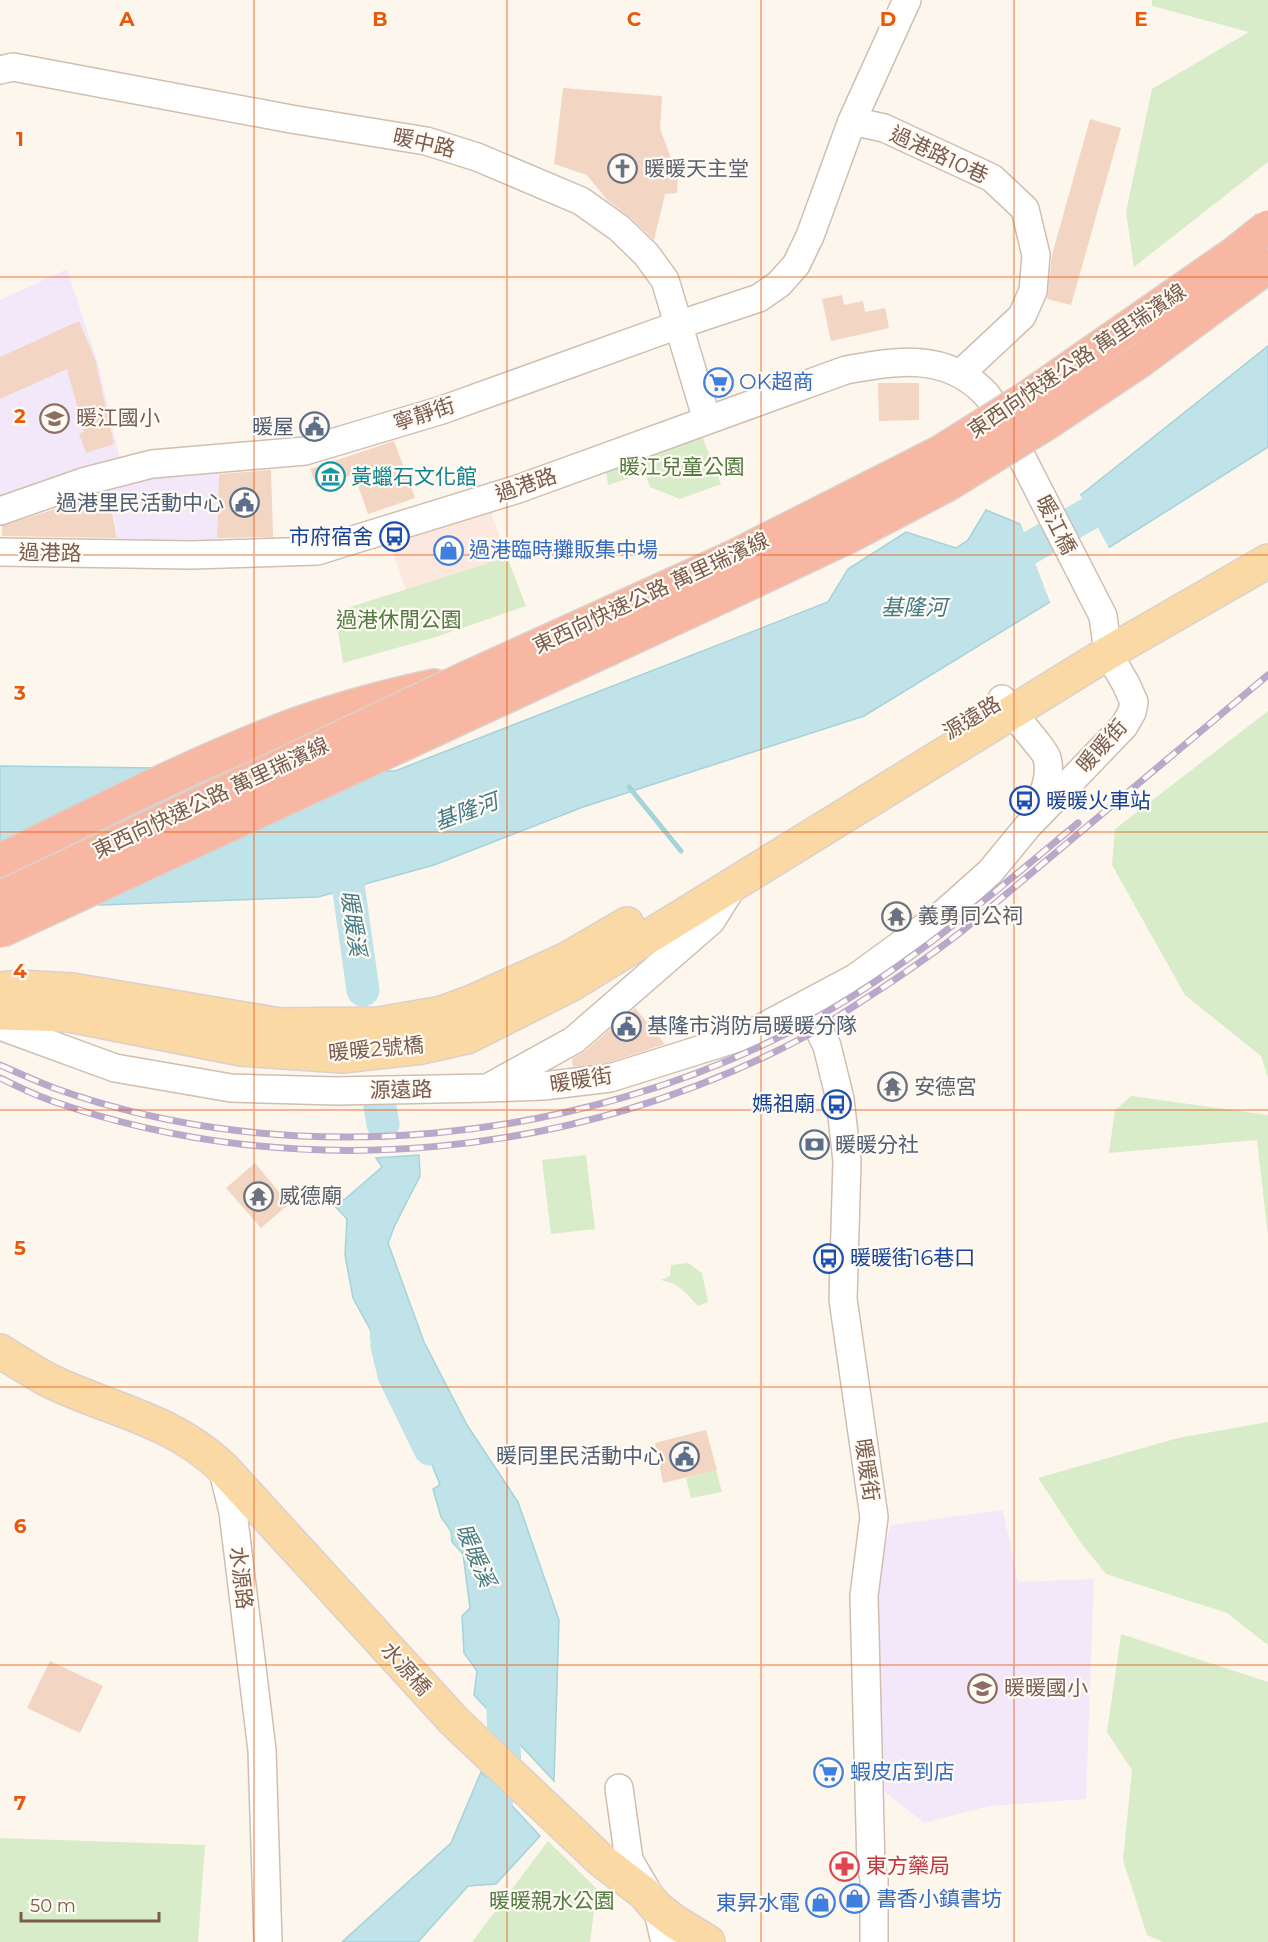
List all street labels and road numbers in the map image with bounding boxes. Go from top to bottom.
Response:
street label: 過港路10巷 [886,121,992,188]
street label: 暖中路 [391,123,458,162]
street label: 東西向快速公路 萬里瑞濱線 [963,278,1190,443]
street label: 寧靜街 [390,392,458,435]
street label: 過港路 [492,462,560,507]
street label: 暖江橋 [1031,491,1082,559]
street label: 東西向快速公路 萬里瑞濱線 [529,527,773,658]
street label: 過港路 [18,539,82,566]
street label: 源遠路 [938,691,1005,745]
street label: 暖暖街 [1071,714,1132,777]
street label: 東西向快速公路 萬里瑞濱線 [89,732,333,863]
street label: 暖暖2號橋 [327,1032,425,1065]
street label: 暖暖街 [548,1062,614,1097]
street label: 源遠路 [369,1076,433,1103]
street label: 暖暖街 [851,1437,884,1503]
street label: 水源路 [225,1545,258,1611]
street label: 水源橋 [376,1637,437,1700]

